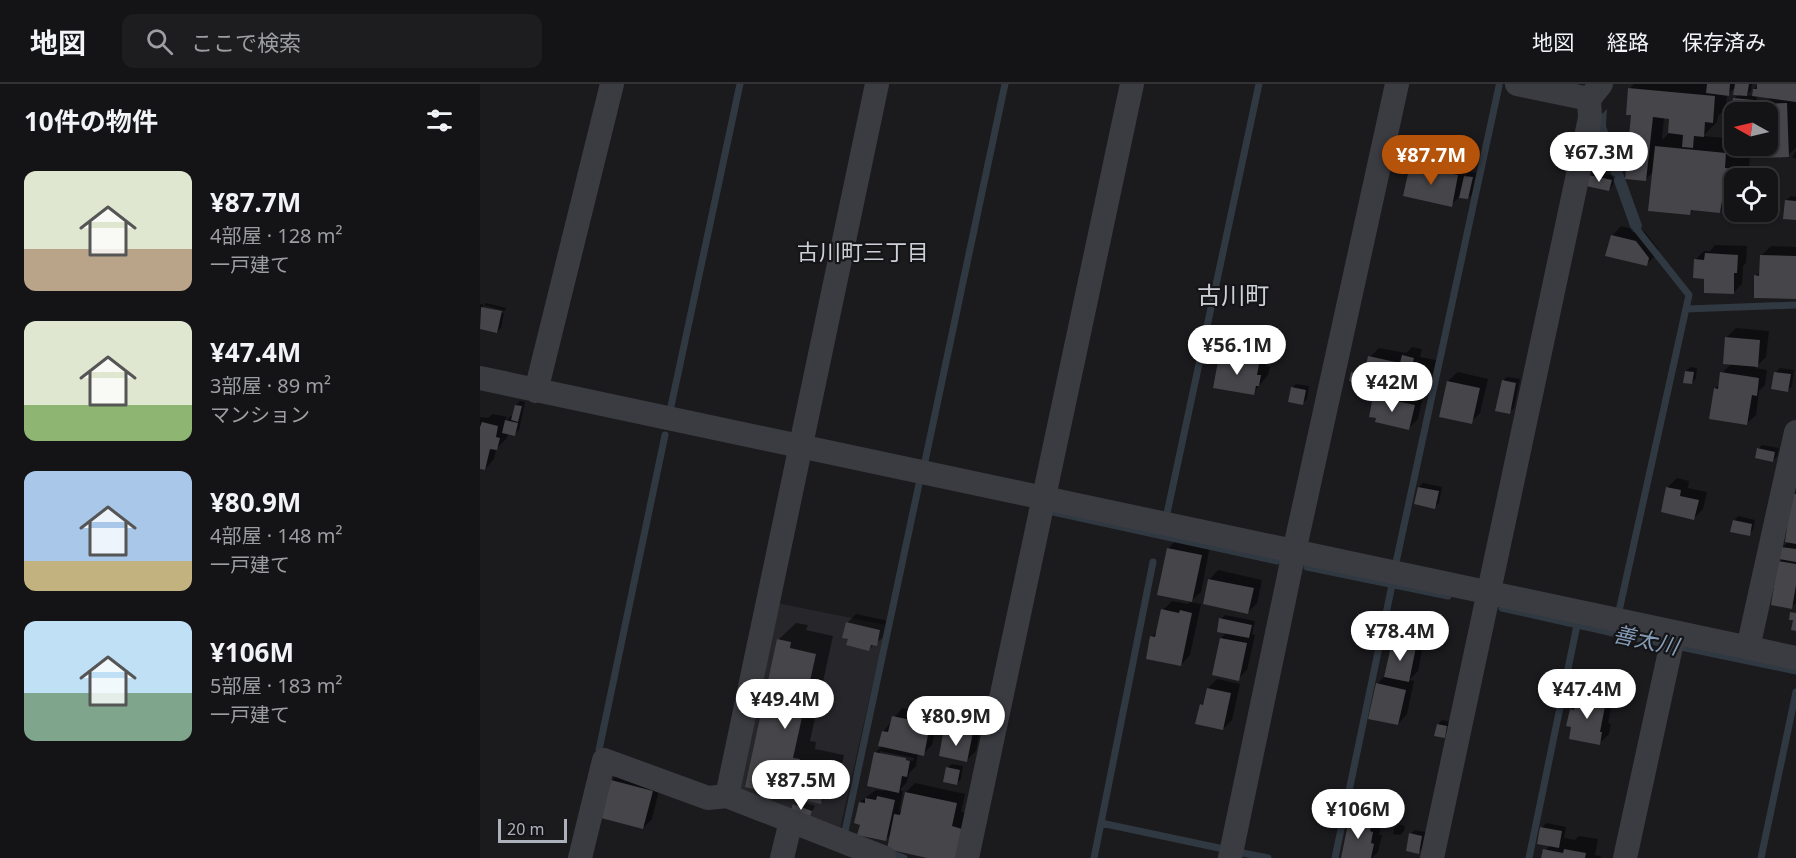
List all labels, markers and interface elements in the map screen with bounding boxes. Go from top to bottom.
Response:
search box [122,14,542,68]
text: 地図 [30,23,86,61]
icon: search [143,25,176,58]
text: ここで検索 [191,27,301,57]
text: 地図 [1532,28,1574,56]
text: 経路 [1607,28,1649,56]
text: 保存済み [1682,28,1766,56]
north arrow [1724,102,1778,156]
map controls [1724,102,1778,222]
text: 10件の物件 [24,103,158,139]
icon: filters [423,104,456,137]
pin: ¥67.3M [1550,132,1648,183]
pin: ¥87.7M [1382,135,1480,186]
text: ¥67.3M [1564,138,1634,165]
text: ¥87.7M [1396,141,1466,168]
button: locate [1724,168,1778,222]
text: ¥87.7M [210,184,301,220]
icon: home [72,195,144,267]
text: 4部屋 · 128 m² [210,222,342,249]
district label: 古川町三丁目 [797,236,929,266]
text: 一戸建て [210,251,290,278]
district label: 古川町 [1197,278,1269,311]
pin: ¥56.1M [1188,325,1286,376]
text: ¥56.1M [1202,331,1272,358]
text: ¥47.4M [210,334,301,370]
icon: home [72,345,144,417]
pin: ¥42M [1356,362,1428,413]
text: ¥42M [1365,368,1419,395]
text: 3部屋 · 89 m² [210,372,331,399]
text: マンション [210,401,310,428]
text: ¥80.9M [210,484,301,520]
icon: home [72,495,144,567]
text: 4部屋 · 148 m² [210,522,342,549]
text: 一戸建て [210,551,290,578]
pin: ¥78.4M [1351,611,1449,662]
text: ¥78.4M [1365,617,1435,644]
water label: 善太川 [1611,617,1683,661]
text: ¥106M [210,634,294,670]
icon: home [72,645,144,717]
pin: ¥47.4M [1538,669,1636,720]
text: 5部屋 · 183 m² [210,672,342,699]
text: ¥47.4M [1552,675,1622,702]
pin: ¥49.4M [736,679,834,730]
text: ¥49.4M [750,685,820,712]
pin: ¥80.9M [907,696,1005,747]
text: 一戸建て [210,701,290,728]
text: ¥80.9M [921,702,991,729]
pin: ¥87.5M [752,760,850,811]
text: ¥87.5M [766,766,836,793]
pin: ¥106M [1316,789,1400,840]
text: ¥106M [1326,795,1390,822]
scale bar [498,816,567,844]
text: 20 m [507,818,544,840]

